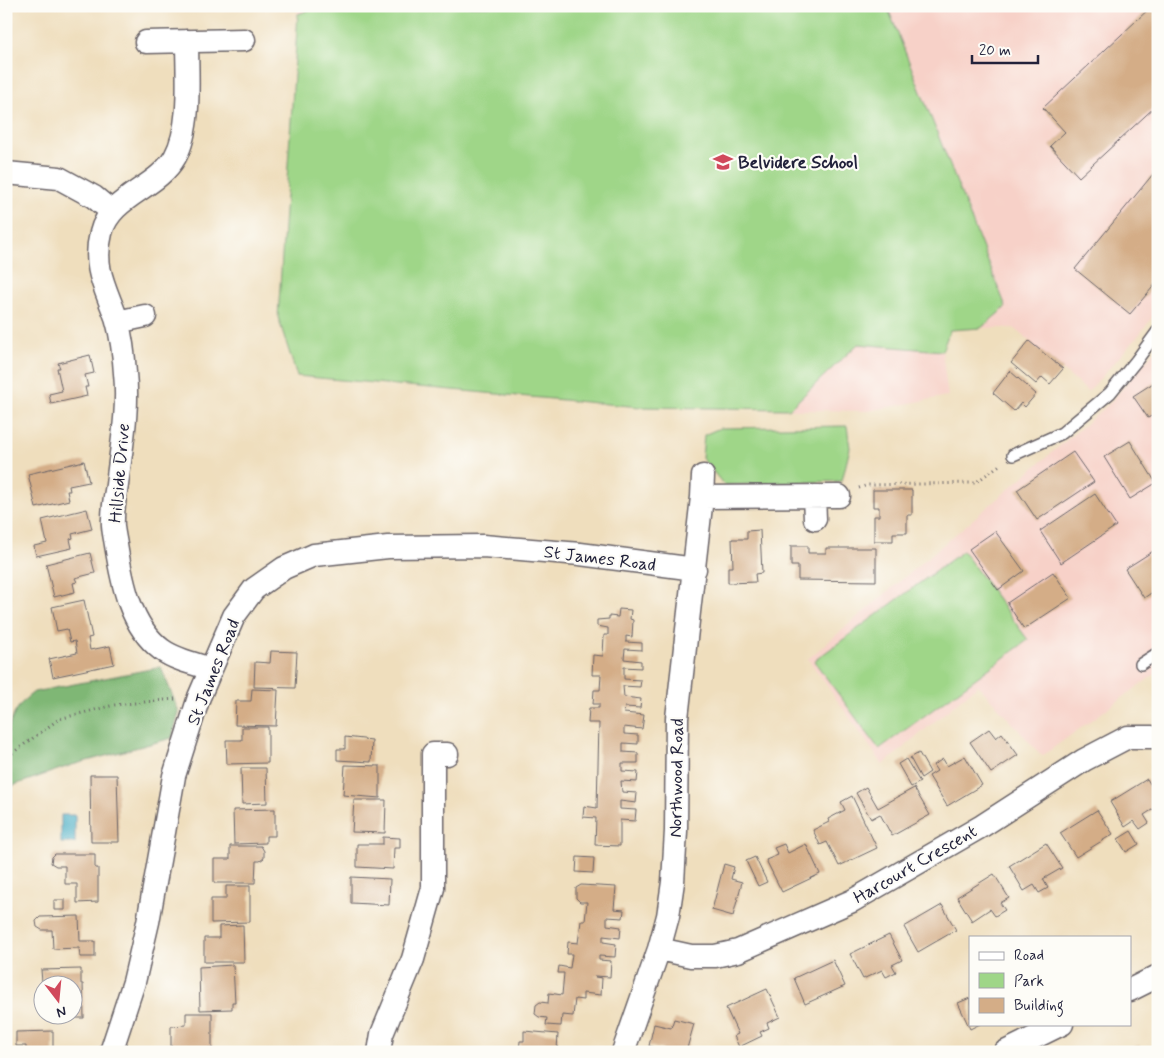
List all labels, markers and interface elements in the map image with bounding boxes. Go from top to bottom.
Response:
scale bar [972,32,1038,64]
text: 20 m [979,41,1011,61]
school or university icon: Belvidere School [712,151,734,173]
place label: Belvidere School [738,151,858,175]
street label: Hillside Drive [104,422,136,524]
street label: St James Road [542,540,657,578]
street label: St James Road [182,616,246,729]
street label: Northwood Road [664,718,690,838]
street label: Harcourt Crescent [849,820,982,910]
legend [969,936,1132,1026]
text: Road [1014,946,1044,966]
text: Park [1014,972,1044,992]
north arrow [32,976,82,1026]
text: Building [1014,996,1064,1017]
text: N [54,1002,68,1021]

